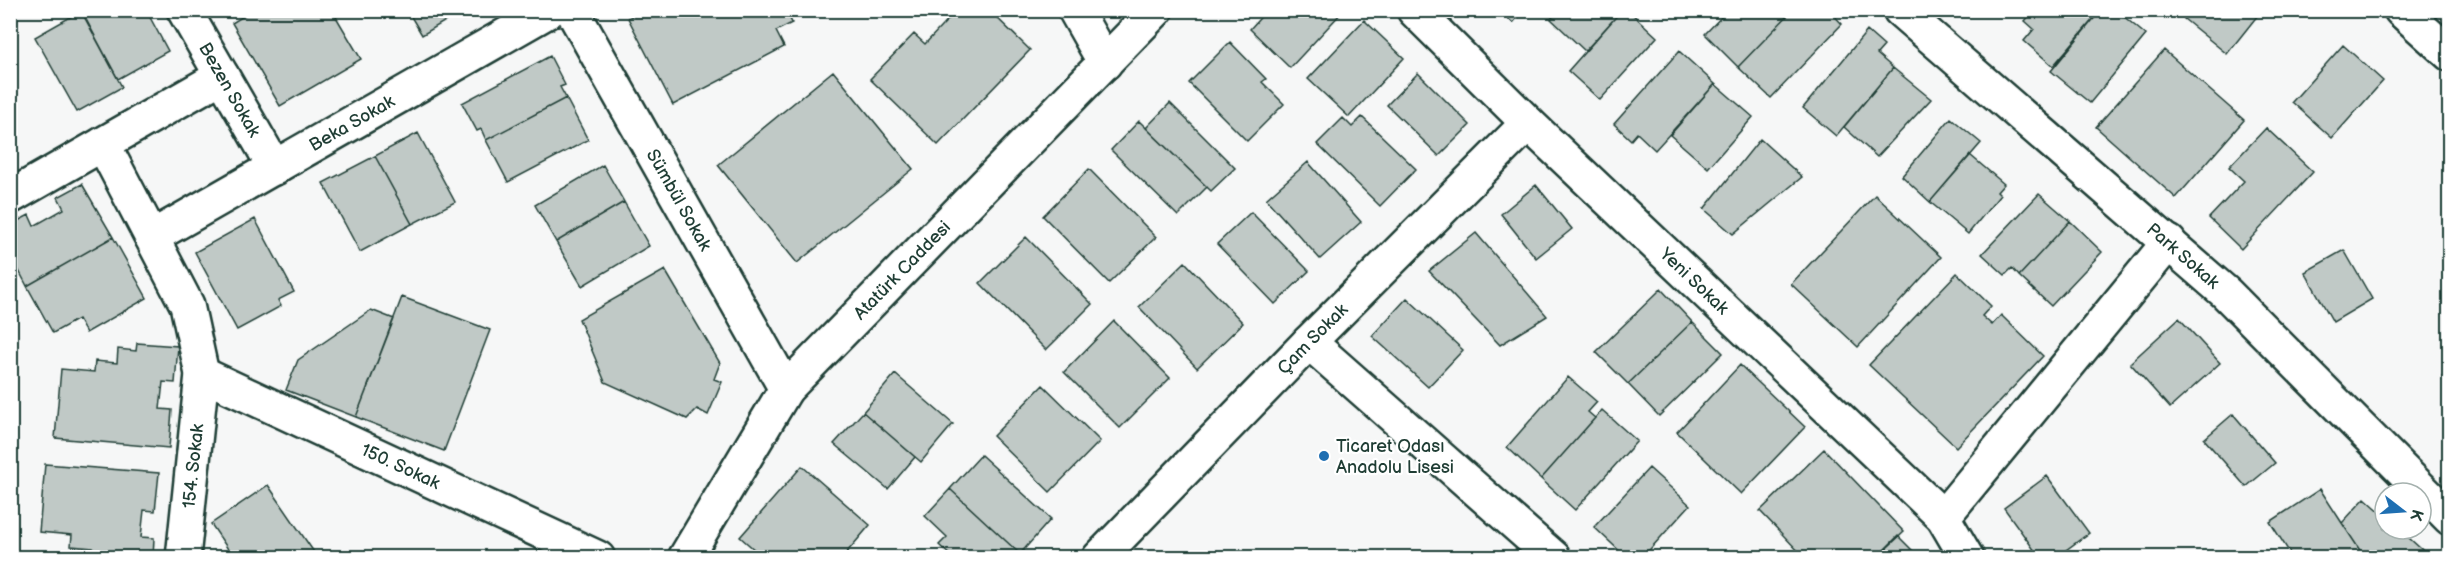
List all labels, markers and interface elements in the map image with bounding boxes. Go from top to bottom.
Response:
street label: Bezen Sokak [194,39,265,141]
street label: Beka Sokak [306,91,399,156]
street label: Sümbül Sokak [642,146,716,255]
street label: Atatürk Caddesi [850,217,955,324]
street label: Park Sokak [2142,219,2224,294]
street label: Yeni Sokak [1655,243,1733,319]
street label: Çam Sokak [1273,299,1352,379]
street label: 154. Sokak [179,423,208,509]
place label: Ticaret Odası Anadolu Lisesi [1336,436,1454,478]
street label: 150. Sokak [358,439,443,494]
marker: Ticaret Odası Anadolu Lisesi [1317,449,1331,463]
north arrow [2373,481,2433,541]
text: K [2405,507,2427,523]

